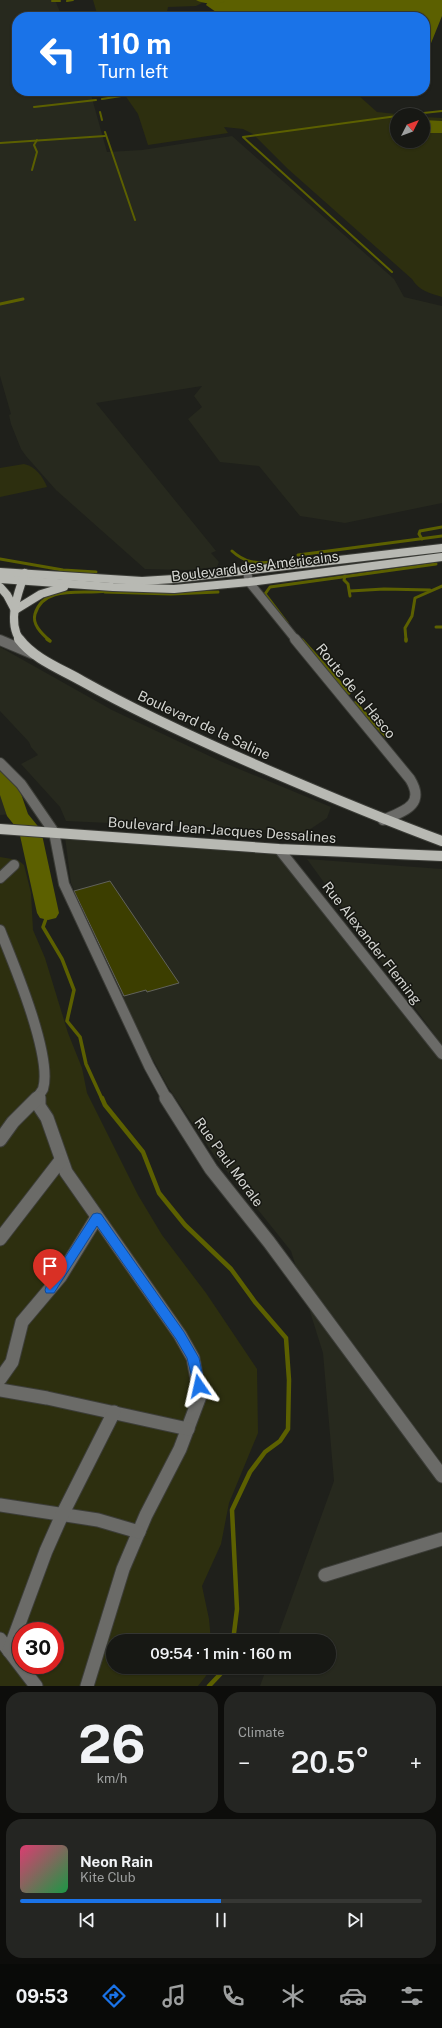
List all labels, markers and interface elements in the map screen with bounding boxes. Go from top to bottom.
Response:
text: 110 m [98,27,171,60]
icon: left [32,28,84,80]
text: Turn left [98,61,168,82]
north arrow [390,108,430,148]
map controls [390,108,430,148]
street label: Boulevard des Américains [171,548,339,584]
street label: Route de la Hasco [313,640,399,742]
street label: Boulevard de la Saline [135,687,273,763]
street label: Boulevard Jean-Jacques Dessalines [107,814,337,846]
street label: Rue Alexander Fleming [319,878,425,1008]
street label: Rue Paul Morale [191,1114,267,1210]
pin [33,1249,67,1290]
icon: arrive [39,1255,61,1277]
position arrow [178,1365,220,1407]
speed limit sign: 30 [12,1622,64,1674]
text: 09:54 · 1 min · 160 m [150,1645,292,1662]
text: 26 [78,1714,146,1775]
text: Climate [238,1725,285,1740]
text: 20.5° [291,1744,369,1780]
text: − [238,1750,250,1776]
text: + [410,1750,422,1776]
text: km/h [97,1771,127,1786]
text: Neon Rain [80,1853,153,1870]
text: Kite Club [80,1870,135,1885]
icon: previous [76,1909,98,1931]
icon: pause [210,1909,232,1931]
icon: next [344,1909,366,1931]
icon: directions [100,1982,128,2010]
icon: music [160,1982,188,2010]
icon: phone [219,1982,247,2010]
icon: climate [279,1982,307,2010]
icon: car [339,1982,367,2010]
icon: filters [398,1982,426,2010]
text: 09:53 [16,1986,68,2007]

